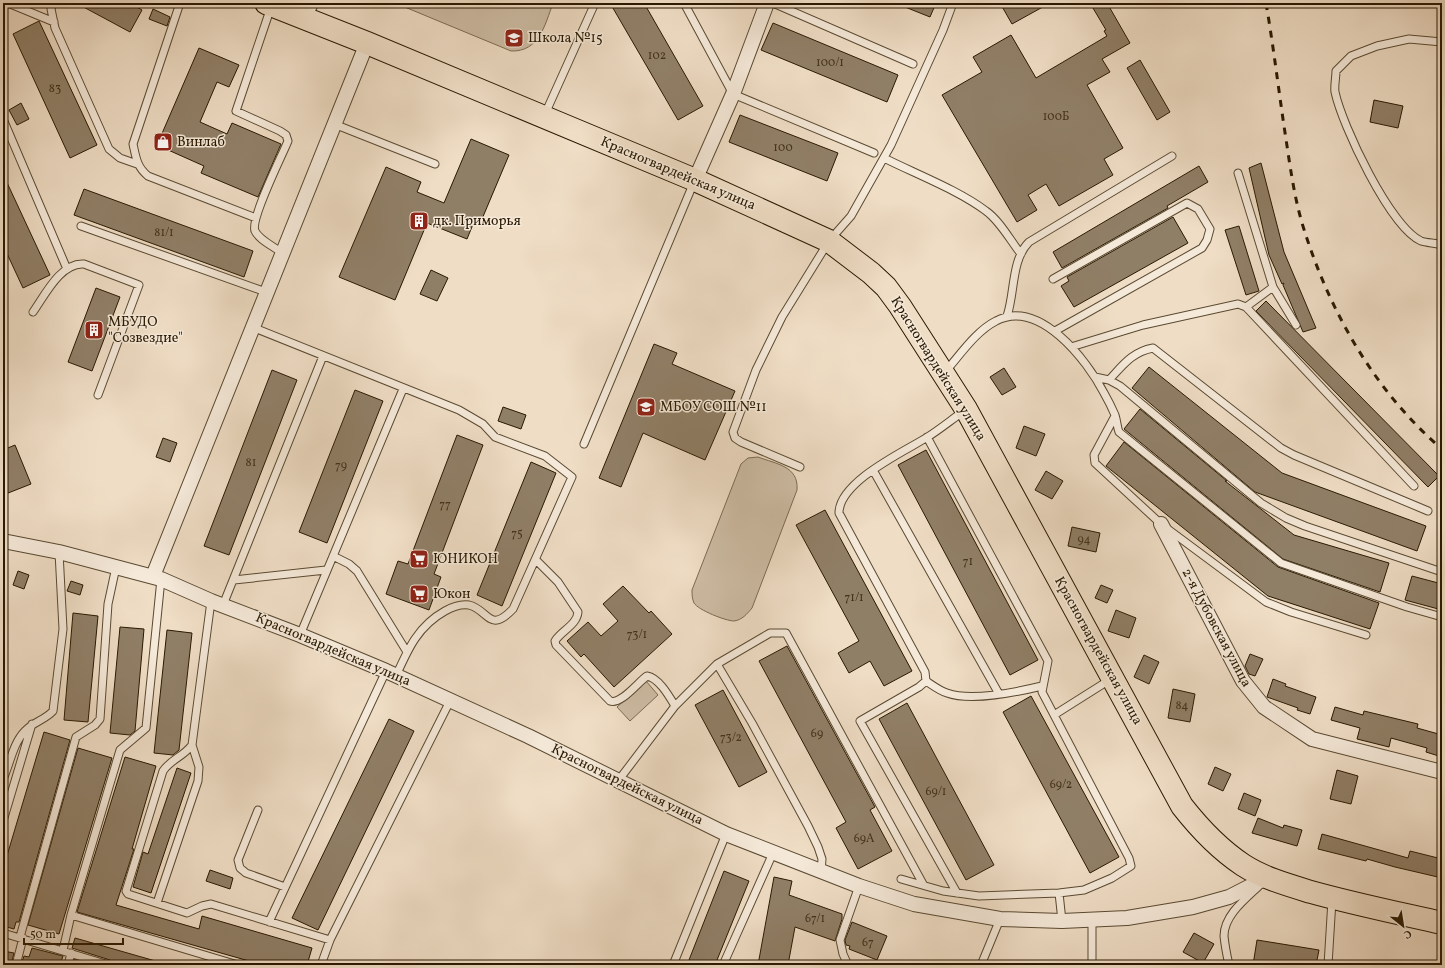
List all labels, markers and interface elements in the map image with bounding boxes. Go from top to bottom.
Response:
school or university icon: Школа №15 [503,27,525,49]
place label: Школа №15 [528,29,603,48]
house number: 102 [648,48,666,64]
house number: 100/1 [816,55,844,71]
house number: 83 [49,81,61,97]
house number: 100Б [1043,109,1069,125]
shop icon: Винлаб [152,131,174,153]
place label: Винлаб [177,133,225,152]
street label: Красногвардейская улица [597,133,759,215]
house number: 100 [773,140,793,156]
building icon: дк. Приморья [408,210,430,232]
place label: дк. Приморья [433,212,521,231]
house number: 81/1 [154,225,174,241]
street label: Красногвардейская улица [886,293,990,445]
place label: МБУДО "Созвездие" [108,313,183,348]
building icon: МБУДО "Созвездие" [83,319,105,341]
school or university icon: МБОУ СОШ №11 [635,396,657,418]
place label: МБОУ СОШ №11 [660,398,767,417]
house number: 81 [246,455,256,471]
house number: 79 [335,458,347,474]
house number: 77 [439,497,451,513]
house number: 75 [511,526,523,542]
house number: 94 [1077,532,1091,548]
supermarket icon: ЮНИКОН [408,548,430,570]
place label: ЮНИКОН [433,550,498,569]
house number: 71 [963,554,973,570]
street label: 2-я Дубовская улица [1177,565,1255,691]
street label: Красногвардейская улица [1049,573,1147,729]
supermarket icon: Юкон [408,583,430,605]
place label: Юкон [433,585,471,604]
house number: 71/1 [844,590,864,606]
street label: Красногвардейская улица [252,609,414,691]
house number: 73/1 [627,627,647,643]
house number: 84 [1176,698,1188,714]
house number: 69 [811,726,823,742]
house number: 73/2 [720,730,742,746]
street label: Красногвардейская улица [548,740,706,830]
house number: 69/2 [1050,777,1072,793]
house number: 69/1 [926,784,946,800]
house number: 69А [854,831,875,847]
north arrow [1383,906,1423,946]
house number: 67/1 [805,911,825,927]
scale bar [24,920,123,946]
text: С [1400,925,1414,942]
text: 50 m [30,927,56,943]
house number: 67 [862,935,874,951]

